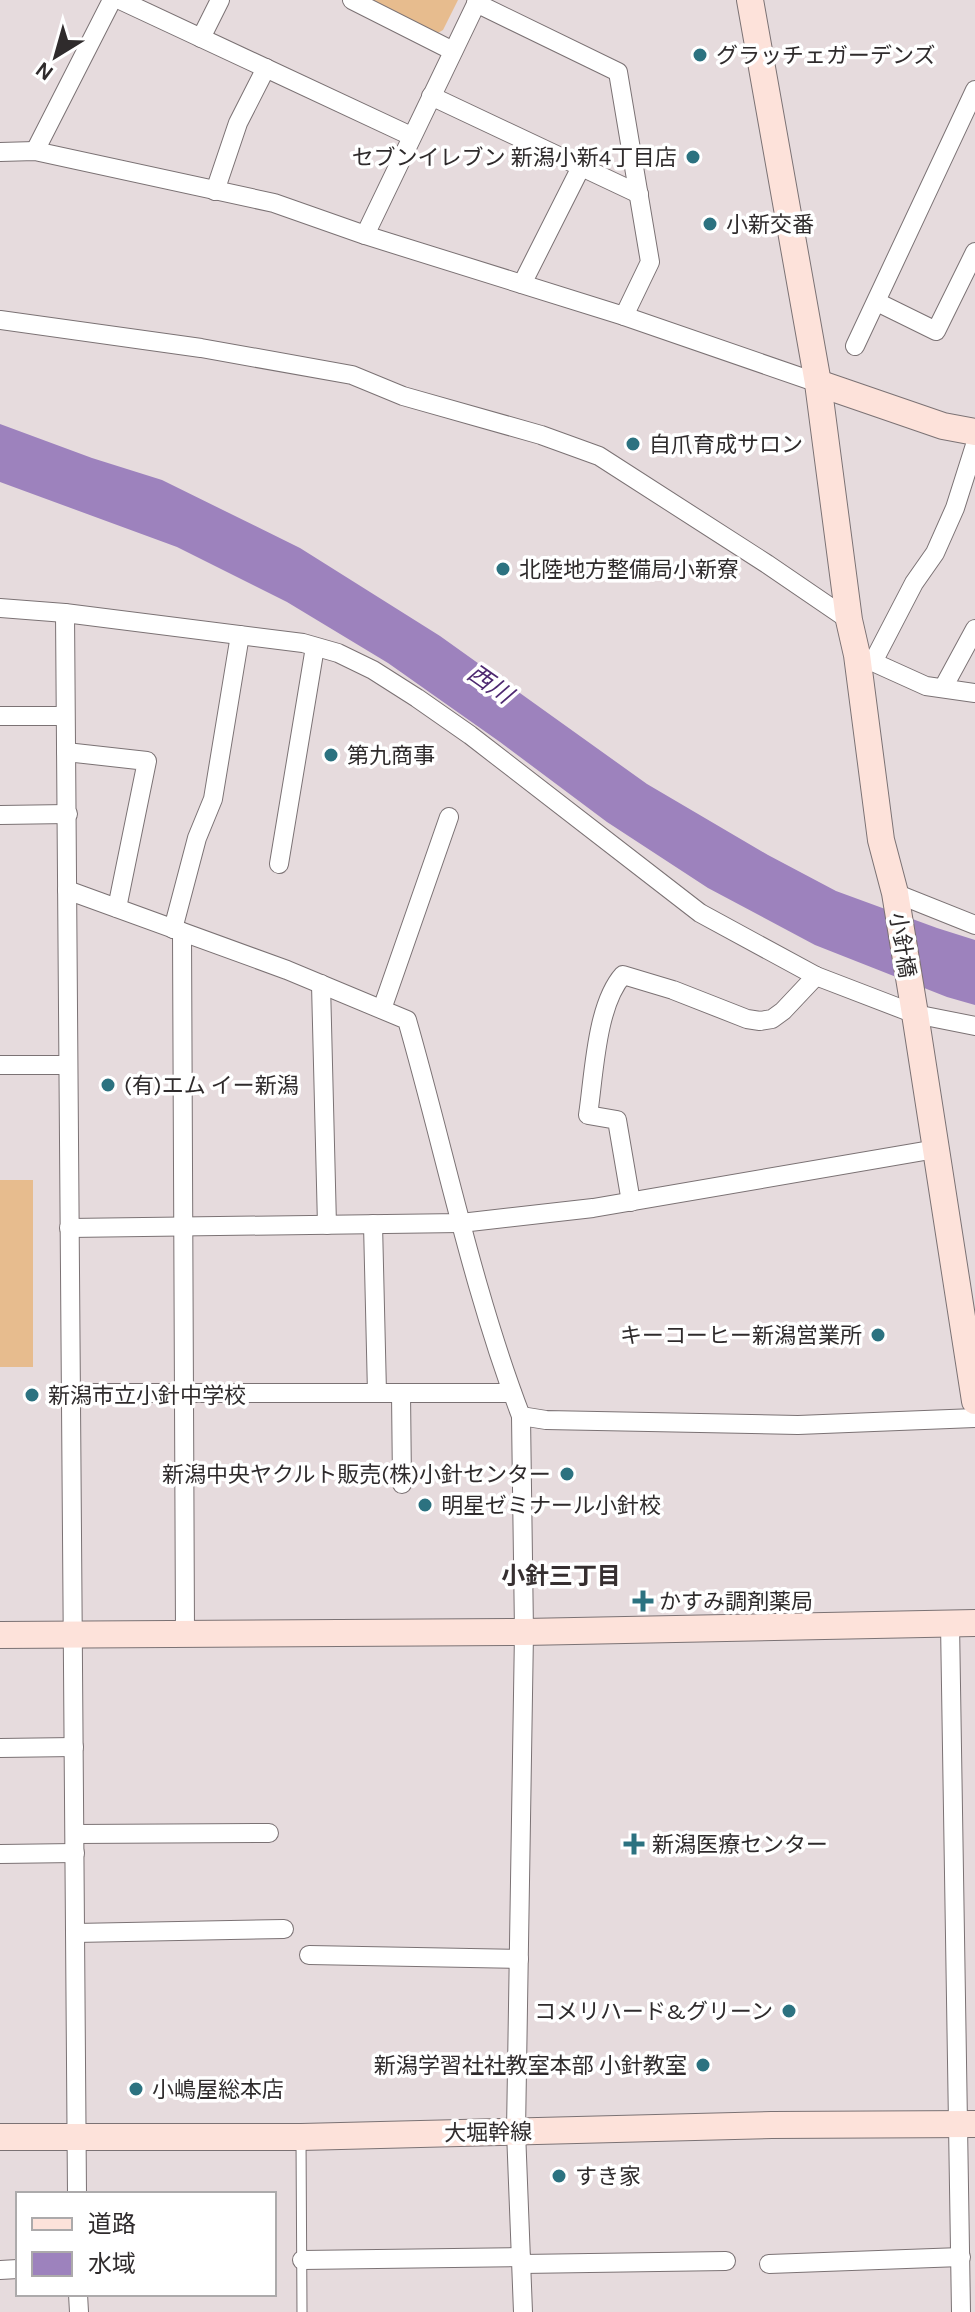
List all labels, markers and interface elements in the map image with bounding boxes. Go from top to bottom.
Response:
north arrow [16,16,96,96]
place label: グラッチェガーデンズ [716,43,936,69]
marker: グラッチェガーデンズ [691,46,709,64]
text: N [30,56,59,86]
place label: セブンイレブン 新潟小新4丁目店 [351,145,677,171]
marker: セブンイレブン 新潟小新4丁目店 [684,148,702,166]
place label: 小新交番 [726,212,814,238]
marker: 小新交番 [701,215,719,233]
place label: 自爪育成サロン [649,432,803,458]
marker: 自爪育成サロン [624,435,642,453]
place label: 北陸地方整備局小新寮 [519,557,739,583]
marker: 北陸地方整備局小新寮 [494,560,512,578]
water label: 西川 [462,659,520,711]
place label: 第九商事 [347,743,435,769]
marker: 第九商事 [322,746,340,764]
street label: 小針橋 [884,911,920,980]
place label: (有)エム イー新潟 [124,1073,299,1099]
marker: (有)エム イー新潟 [99,1076,117,1094]
place label: キーコーヒー新潟営業所 [620,1323,862,1349]
marker: キーコーヒー新潟営業所 [869,1326,887,1344]
place label: 新潟市立小針中学校 [48,1383,246,1409]
marker: 新潟市立小針中学校 [23,1386,41,1404]
place label: 新潟中央ヤクルト販売(株)小針センター [162,1462,551,1488]
marker: 新潟中央ヤクルト販売(株)小針センター [558,1465,576,1483]
place label: 明星ゼミナール小針校 [441,1493,661,1519]
marker: 明星ゼミナール小針校 [416,1496,434,1514]
district label: 小針三丁目 [501,1562,621,1590]
place label: かすみ調剤薬局 [659,1589,813,1615]
marker: かすみ調剤薬局 [634,1592,652,1610]
place label: 新潟医療センター [652,1832,828,1858]
marker: 新潟医療センター [623,1833,645,1855]
place label: コメリハード&グリーン [534,1999,773,2025]
marker: コメリハード&グリーン [780,2002,798,2020]
place label: 新潟学習社社教室本部 小針教室 [374,2053,687,2079]
marker: 新潟学習社社教室本部 小針教室 [694,2056,712,2074]
place label: 小嶋屋総本店 [152,2077,284,2103]
marker: 小嶋屋総本店 [127,2080,145,2098]
street label: 大堀幹線 [444,2119,532,2147]
place label: すき家 [575,2164,641,2190]
marker: すき家 [550,2167,568,2185]
legend [16,2192,276,2296]
text: 道路 [88,2210,136,2238]
text: 水域 [88,2250,136,2278]

